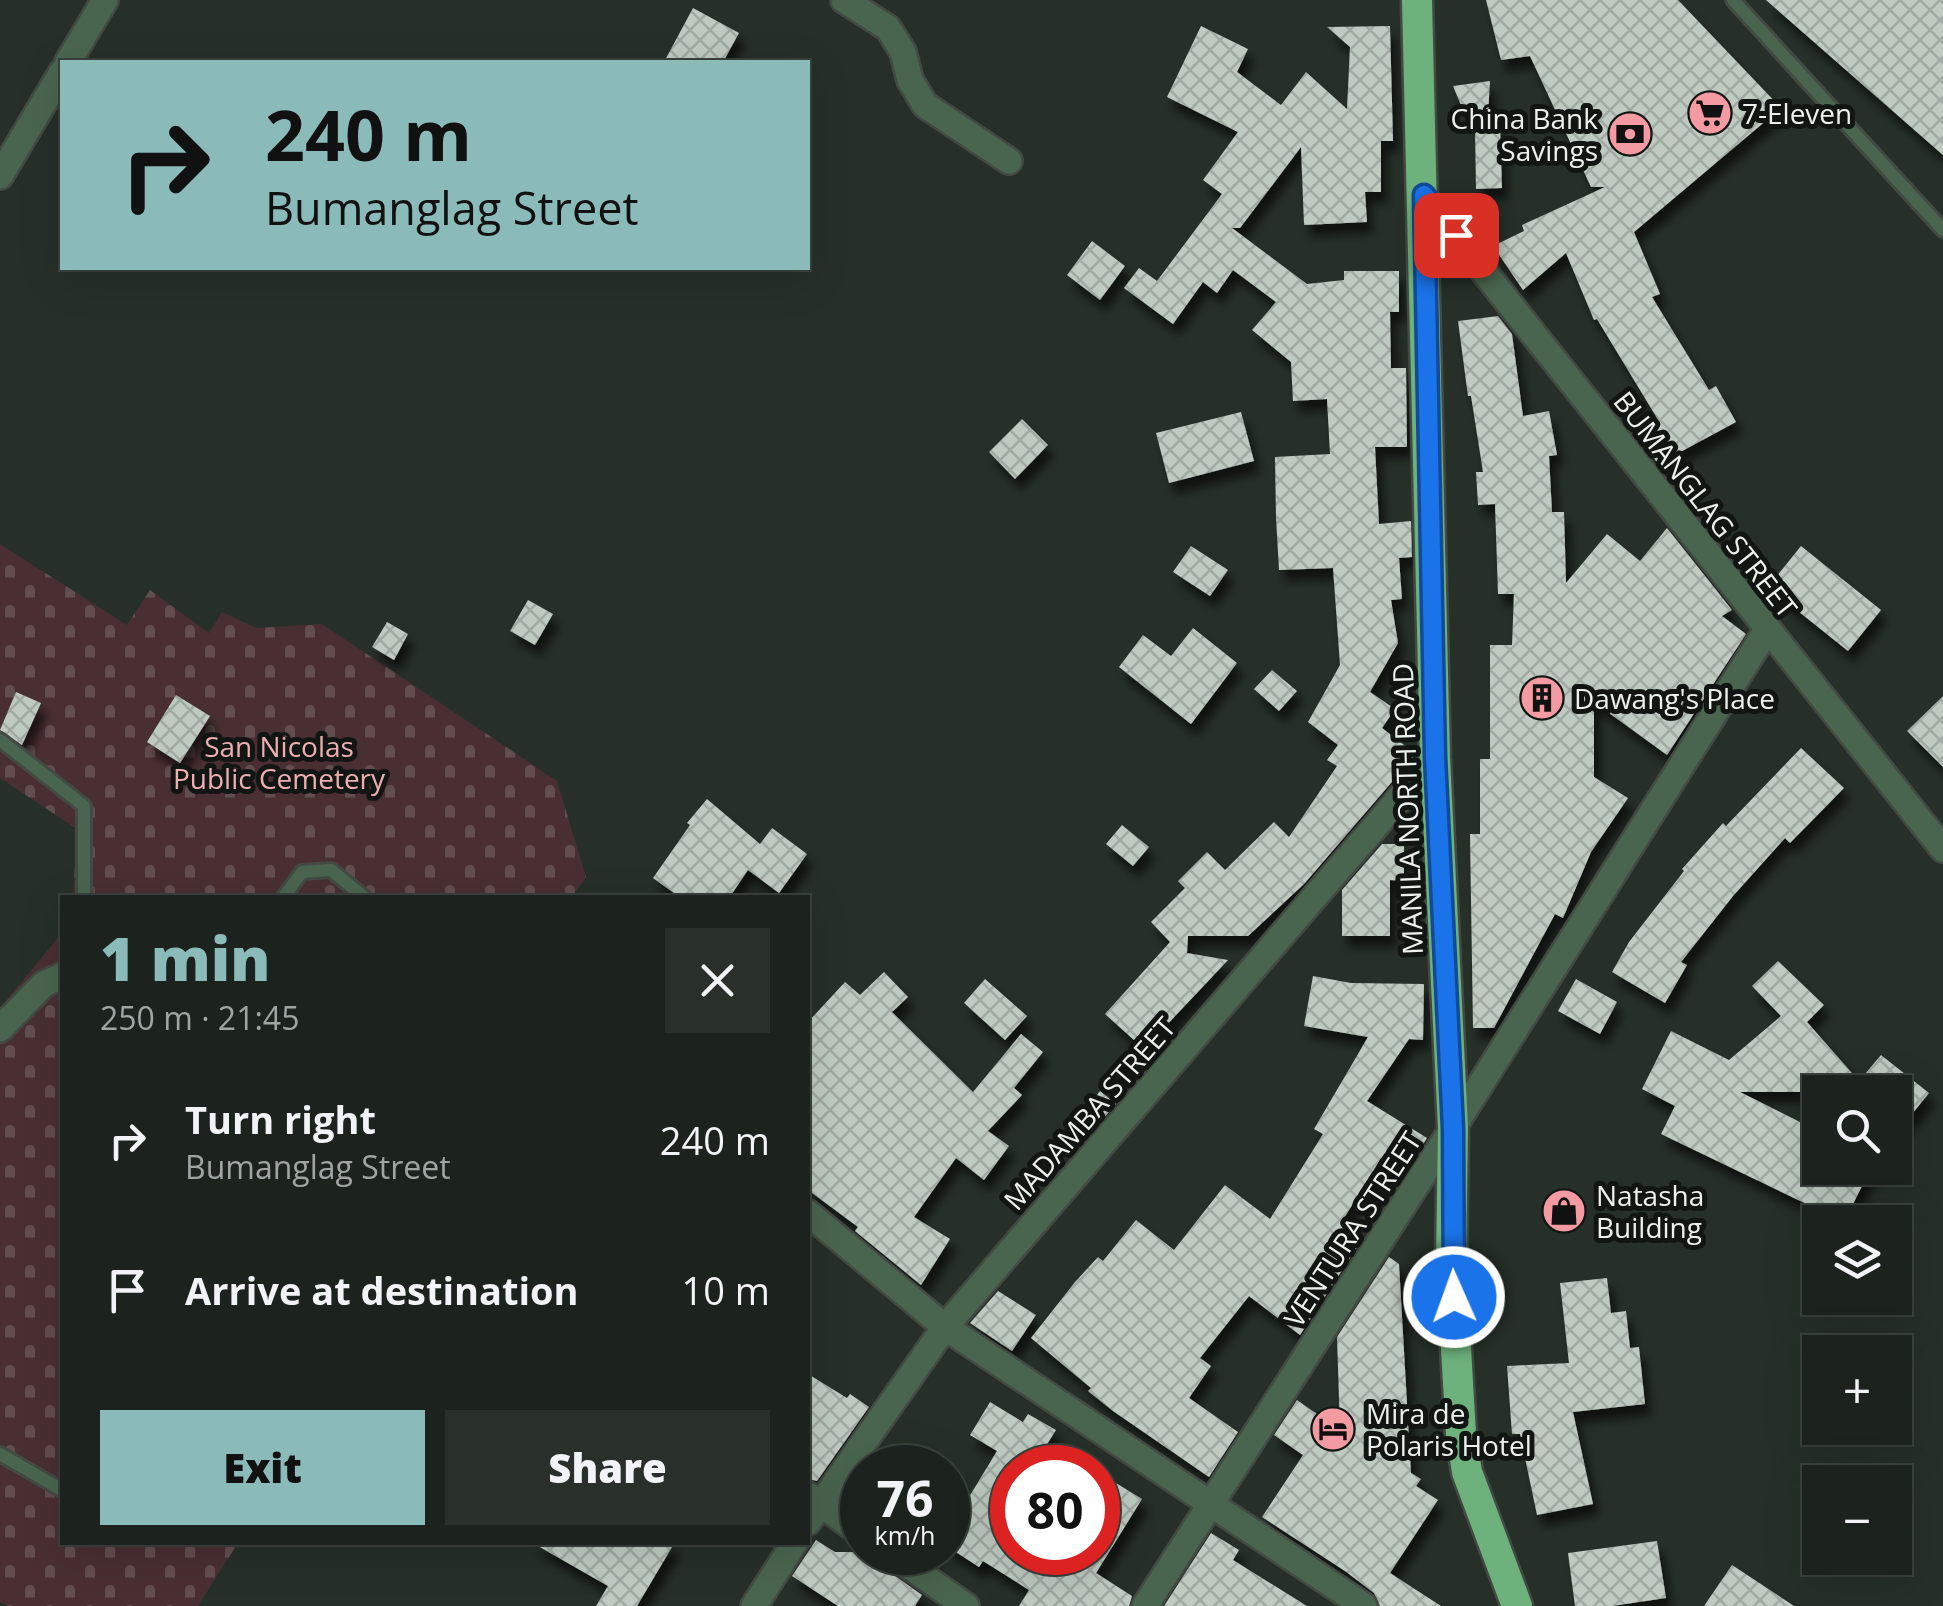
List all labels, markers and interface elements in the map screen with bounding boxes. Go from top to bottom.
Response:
text: 240 m [265,86,472,182]
supermarket icon: 7-Eleven [1687,90,1733,136]
place label: 7-Eleven [1742,94,1852,132]
place label: China Bank Savings [1451,99,1598,169]
icon: right [100,100,230,230]
bank icon: China Bank Savings [1607,111,1653,157]
text: Bumanglag Street [265,177,639,238]
pin [1414,193,1499,278]
icon: arrive [1429,208,1484,263]
street label: BUMANGLAG STREET [1606,383,1807,625]
street label: MANILA NORTH ROAD [1383,662,1431,956]
building icon: Dawang's Place [1519,675,1565,721]
place label: Dawang's Place [1574,679,1775,717]
park label: San Nicolas Public Cemetery [173,727,386,797]
text: 1 min [100,917,270,999]
button: close [665,928,770,1033]
text: 250 m · 21:45 [100,996,299,1039]
street label: MADAMBA STREET [995,1008,1184,1217]
map controls [1802,1075,1912,1575]
button: search [1802,1075,1912,1185]
text: Turn right [185,1093,376,1145]
icon: right [100,1113,155,1168]
text: 240 m [660,1114,770,1166]
street label: VENTURA STREET [1275,1123,1430,1334]
text: Bumanglag Street [185,1145,451,1188]
place label: Natasha Building [1596,1176,1704,1246]
shop icon: Natasha Building [1541,1188,1587,1234]
button: layers [1802,1205,1912,1315]
position arrow [1402,1245,1506,1349]
icon: arrive [100,1263,155,1318]
text: Arrive at destination [185,1264,579,1316]
text: 10 m [681,1264,770,1316]
button: + [1802,1335,1912,1445]
place label: Mira de Polaris Hotel [1366,1394,1532,1464]
hotel icon: Mira de Polaris Hotel [1310,1406,1356,1452]
button: Exit [100,1410,425,1525]
button: Share [445,1410,770,1525]
speed limit sign: 80 [990,1445,1120,1575]
text: 76 [876,1464,934,1532]
button: − [1802,1465,1912,1575]
text: km/h [875,1518,935,1552]

